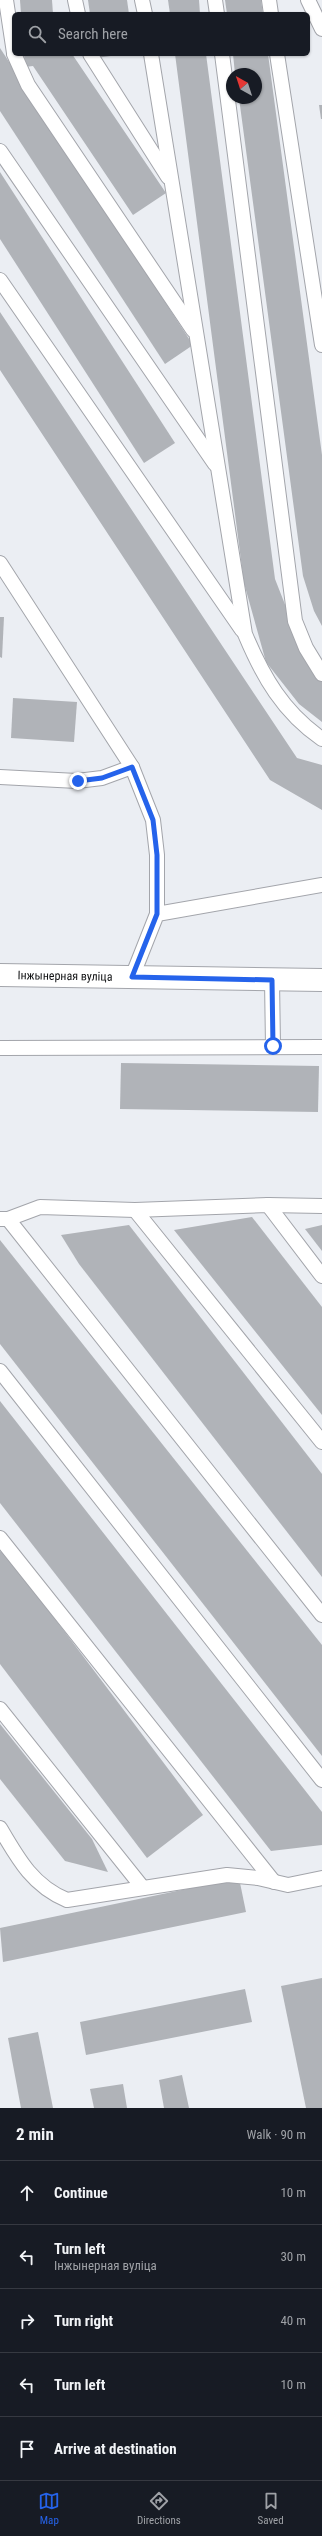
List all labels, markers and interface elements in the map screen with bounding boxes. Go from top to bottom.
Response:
search box [12,12,310,56]
icon: search [26,23,48,45]
text: Search here [58,25,128,43]
north arrow [226,68,262,104]
route end [69,772,87,790]
street label: Інжынерная вуліца [17,968,113,984]
route start [264,1037,282,1055]
text: 2 min [16,2124,54,2144]
text: Walk · 90 m [246,2127,306,2142]
icon: ahead [16,2182,38,2204]
text: Continue [54,2184,108,2202]
text: 10 m [280,2185,306,2200]
text: Turn left [54,2240,105,2258]
icon: left [16,2246,38,2268]
text: 30 m [280,2249,306,2264]
text: Інжынерная вуліца [54,2258,157,2273]
icon: right [16,2310,38,2332]
text: Turn right [54,2312,113,2330]
text: 40 m [280,2313,306,2328]
icon: left [16,2374,38,2396]
text: Turn left [54,2376,105,2394]
text: 10 m [280,2377,306,2392]
icon: arrive [16,2438,38,2460]
text: Arrive at destination [54,2440,177,2458]
tab: Map [38,2490,60,2527]
tab: Directions [137,2490,181,2527]
tab: Saved [258,2490,284,2527]

